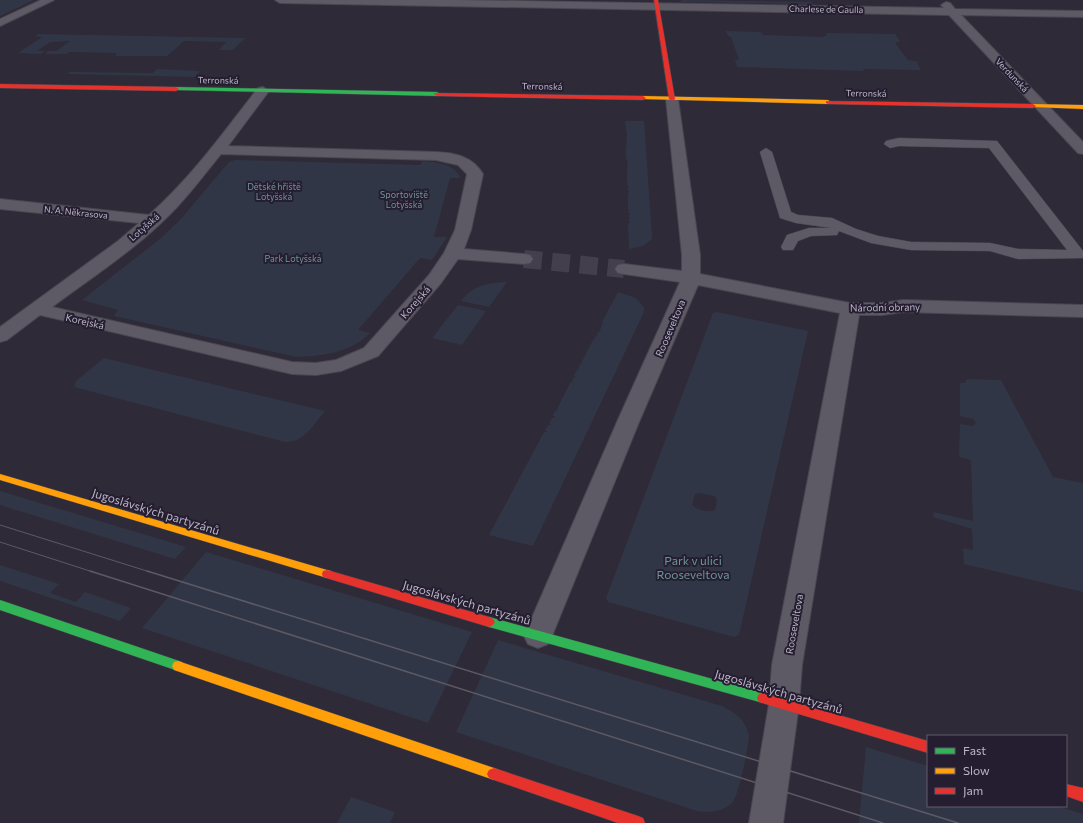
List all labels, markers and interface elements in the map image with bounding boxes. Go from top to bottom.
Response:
street label: Charlese de Gaulla [789,3,864,15]
street label: Verdunská [993,56,1031,94]
street label: Terronská [197,74,239,86]
street label: Terronská [521,80,563,92]
street label: Terronská [845,87,887,99]
park label: Dětské hřiště Lotyšská [247,181,301,202]
park label: Sportoviště Lotyšská [380,189,428,210]
street label: N. A. Někrasova [44,203,109,221]
street label: Lotyšská [127,211,162,243]
park label: Park Lotyšská [264,253,322,264]
street label: Korejská [398,283,432,321]
street label: Rooseveltova [653,298,687,358]
street label: Národní obrany [850,300,920,314]
street label: Korejská [65,311,105,331]
street label: Jugoslávských partyzánů [90,485,221,538]
park label: Park v ulici Rooseveltova [657,553,729,581]
street label: Jugoslávských partyzánů [401,577,533,628]
street label: Rooseveltova [783,593,805,655]
street label: Jugoslávských partyzánů [713,666,845,717]
legend [927,735,1067,807]
text: Fast [963,743,986,757]
text: Slow [963,763,990,777]
text: Jam [963,783,983,798]

